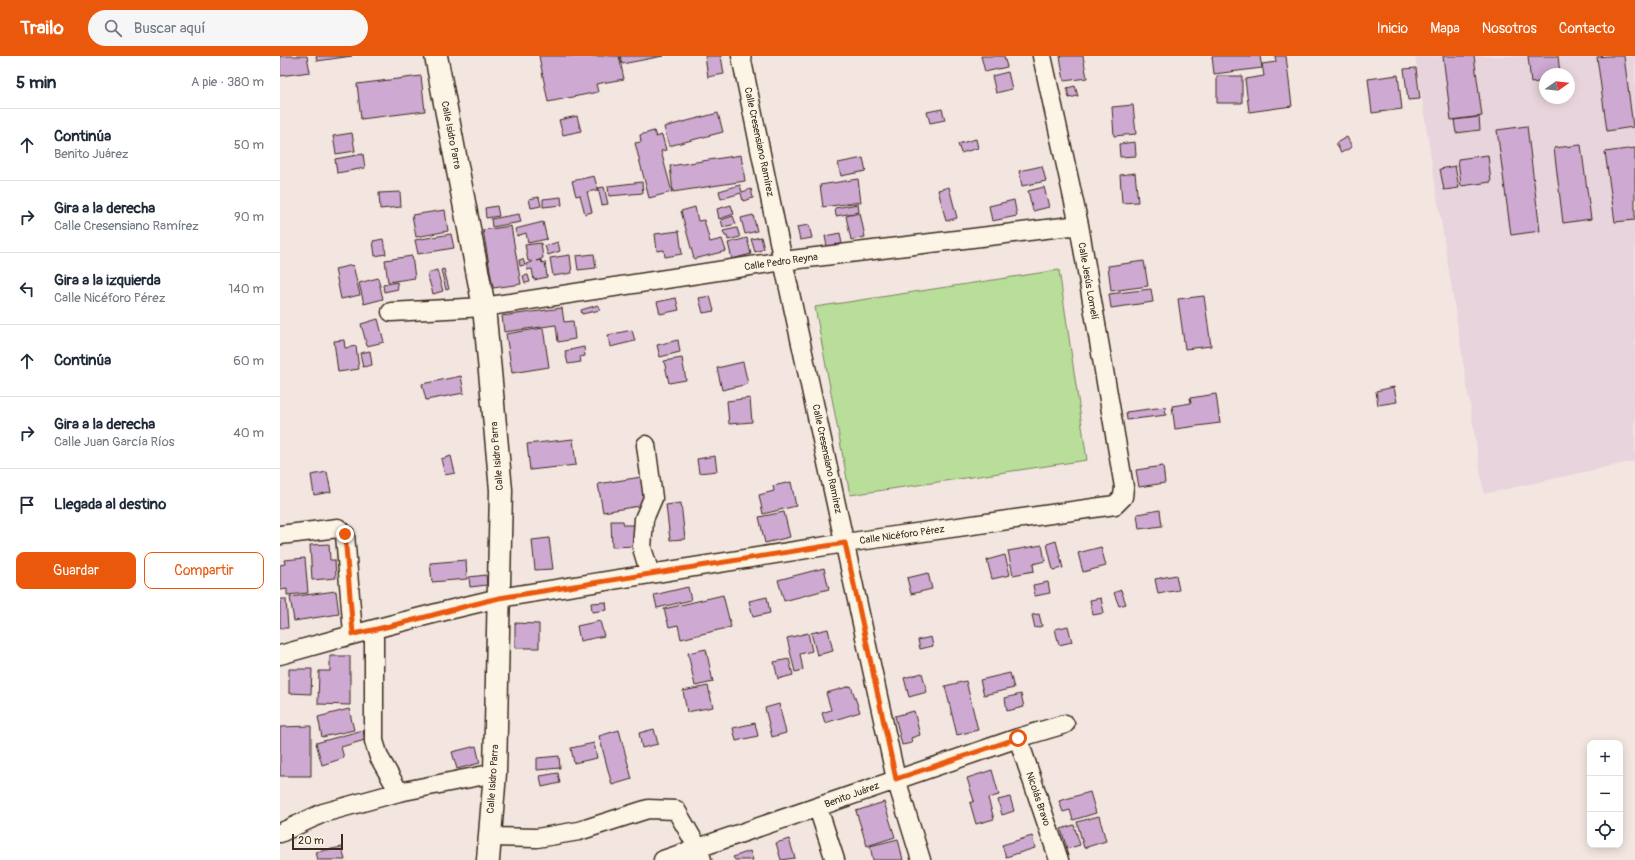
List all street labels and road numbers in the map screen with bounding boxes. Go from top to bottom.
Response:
street label: Calle Cresensiano Ramírez [742,86,776,198]
street label: Calle Isidro Parra [439,100,464,170]
street label: Calle Jesús Lomelí [1075,241,1101,321]
street label: Calle Pedro Reyna [743,251,819,273]
street label: Calle Cresensiano Ramírez [810,403,844,515]
street label: Calle Isidro Parra [488,421,506,491]
street label: Calle Nicéforo Pérez [859,523,945,547]
street label: Calle Isidro Parra [485,744,501,814]
street label: Nicolás Bravo [1023,770,1053,828]
street label: Benito Juárez [823,780,881,810]

